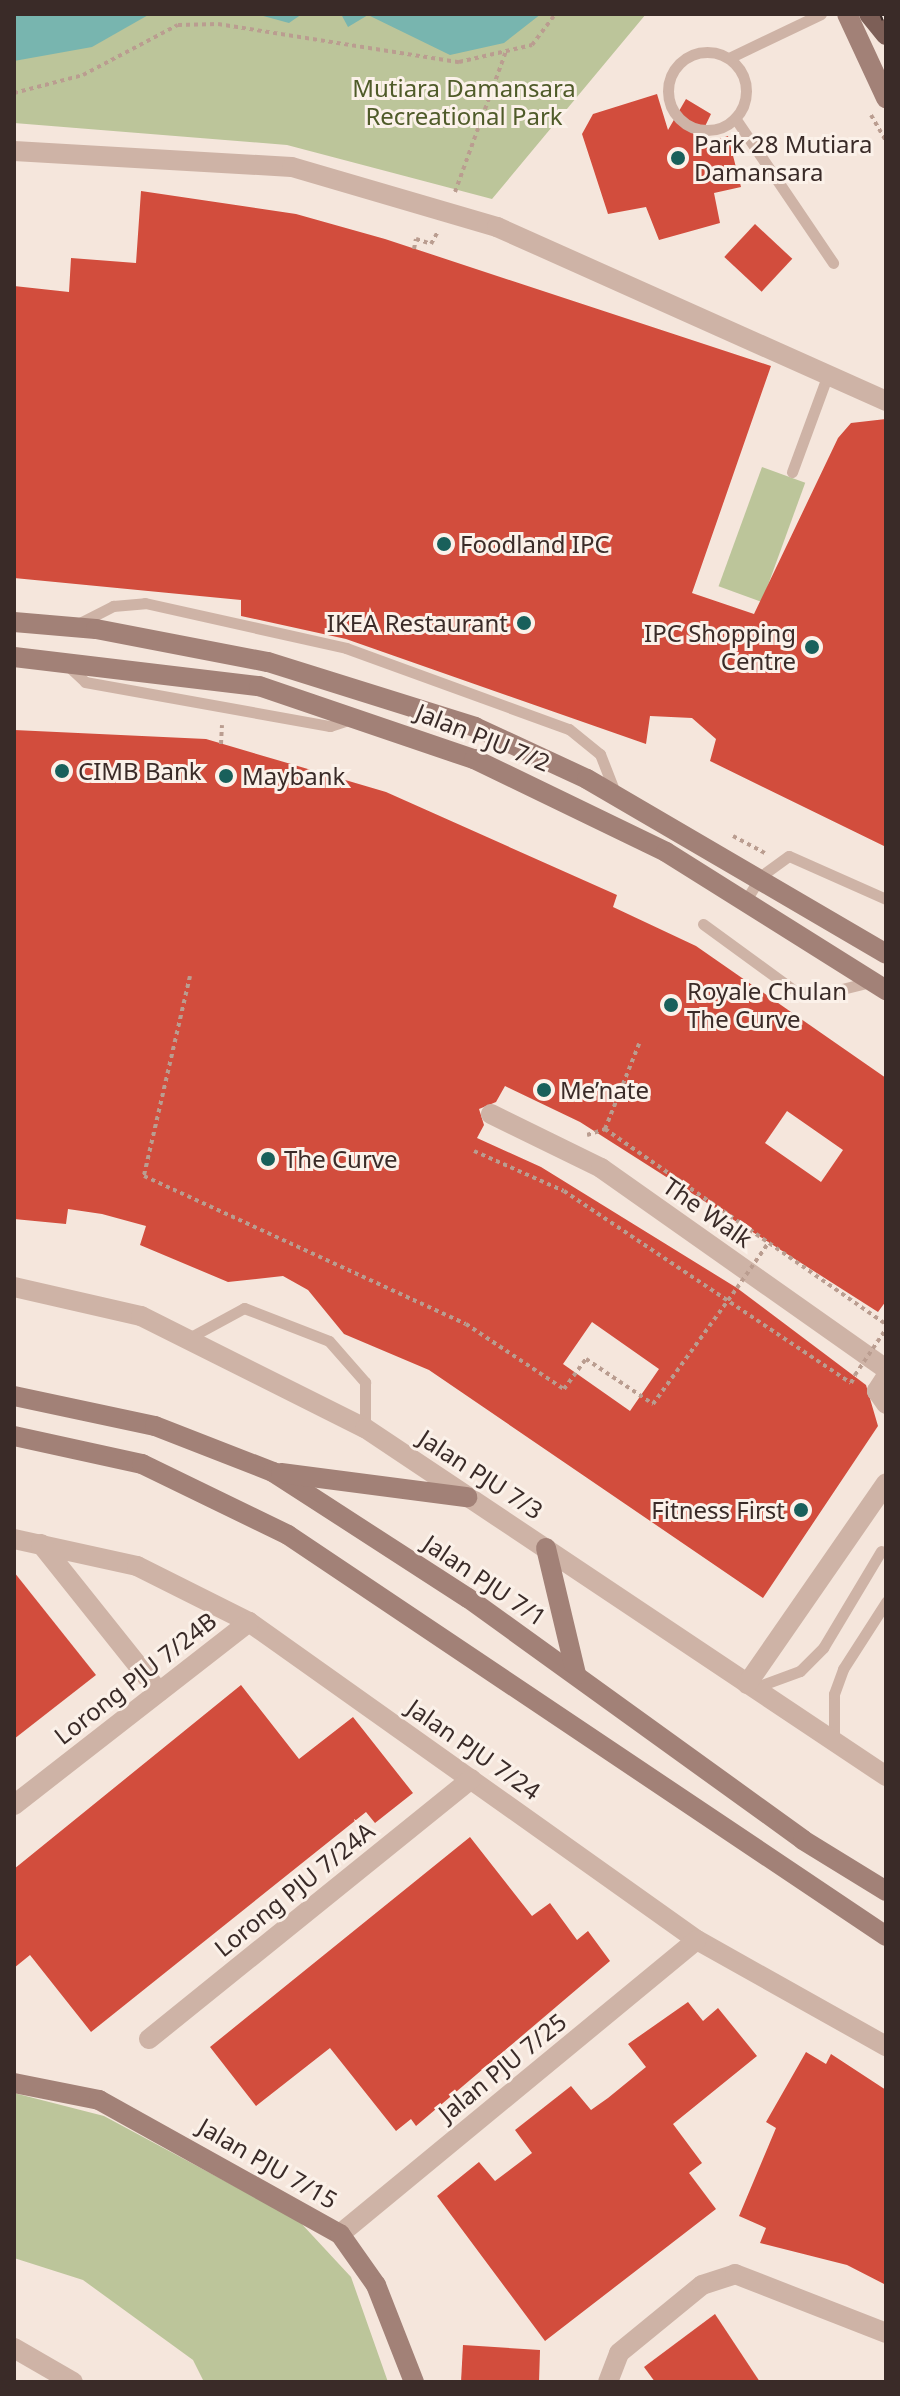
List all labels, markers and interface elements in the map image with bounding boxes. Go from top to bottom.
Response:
park label: Mutiara Damansara Recreational Park [352,74,576,130]
place label: Park 28 Mutiara Damansara [694,130,872,186]
marker: Park 28 Mutiara Damansara [669,149,687,167]
place label: Foodland IPC [460,530,610,558]
marker: Foodland IPC [435,535,453,553]
place label: IKEA Restaurant [327,609,508,637]
marker: IKEA Restaurant [515,614,533,632]
place label: IPC Shopping Centre [644,619,796,675]
marker: IPC Shopping Centre [803,638,821,656]
street label: Jalan PJU 7/2 [412,697,554,777]
place label: CIMB Bank [78,757,202,785]
marker: CIMB Bank [53,762,71,780]
place label: Maybank [242,762,345,790]
marker: Maybank [217,767,235,785]
place label: Royale Chulan The Curve [687,977,847,1033]
marker: Royale Chulan The Curve [662,996,680,1014]
place label: Me’nate [560,1076,649,1104]
marker: Me’nate [535,1081,553,1099]
place label: The Curve [284,1145,398,1173]
marker: The Curve [259,1150,277,1168]
street label: The Walk [658,1171,758,1253]
street label: Jalan PJU 7/3 [414,1423,548,1525]
place label: Fitness First [651,1496,785,1524]
marker: Fitness First [792,1501,810,1519]
street label: Jalan PJU 7/1 [418,1528,552,1632]
street label: Lorong PJU 7/24B [48,1606,222,1750]
street label: Jalan PJU 7/24 [402,1693,546,1805]
street label: Lorong PJU 7/24A [208,1816,380,1962]
street label: Jalan PJU 7/25 [432,2007,572,2127]
street label: Jalan PJU 7/15 [193,2112,343,2214]

